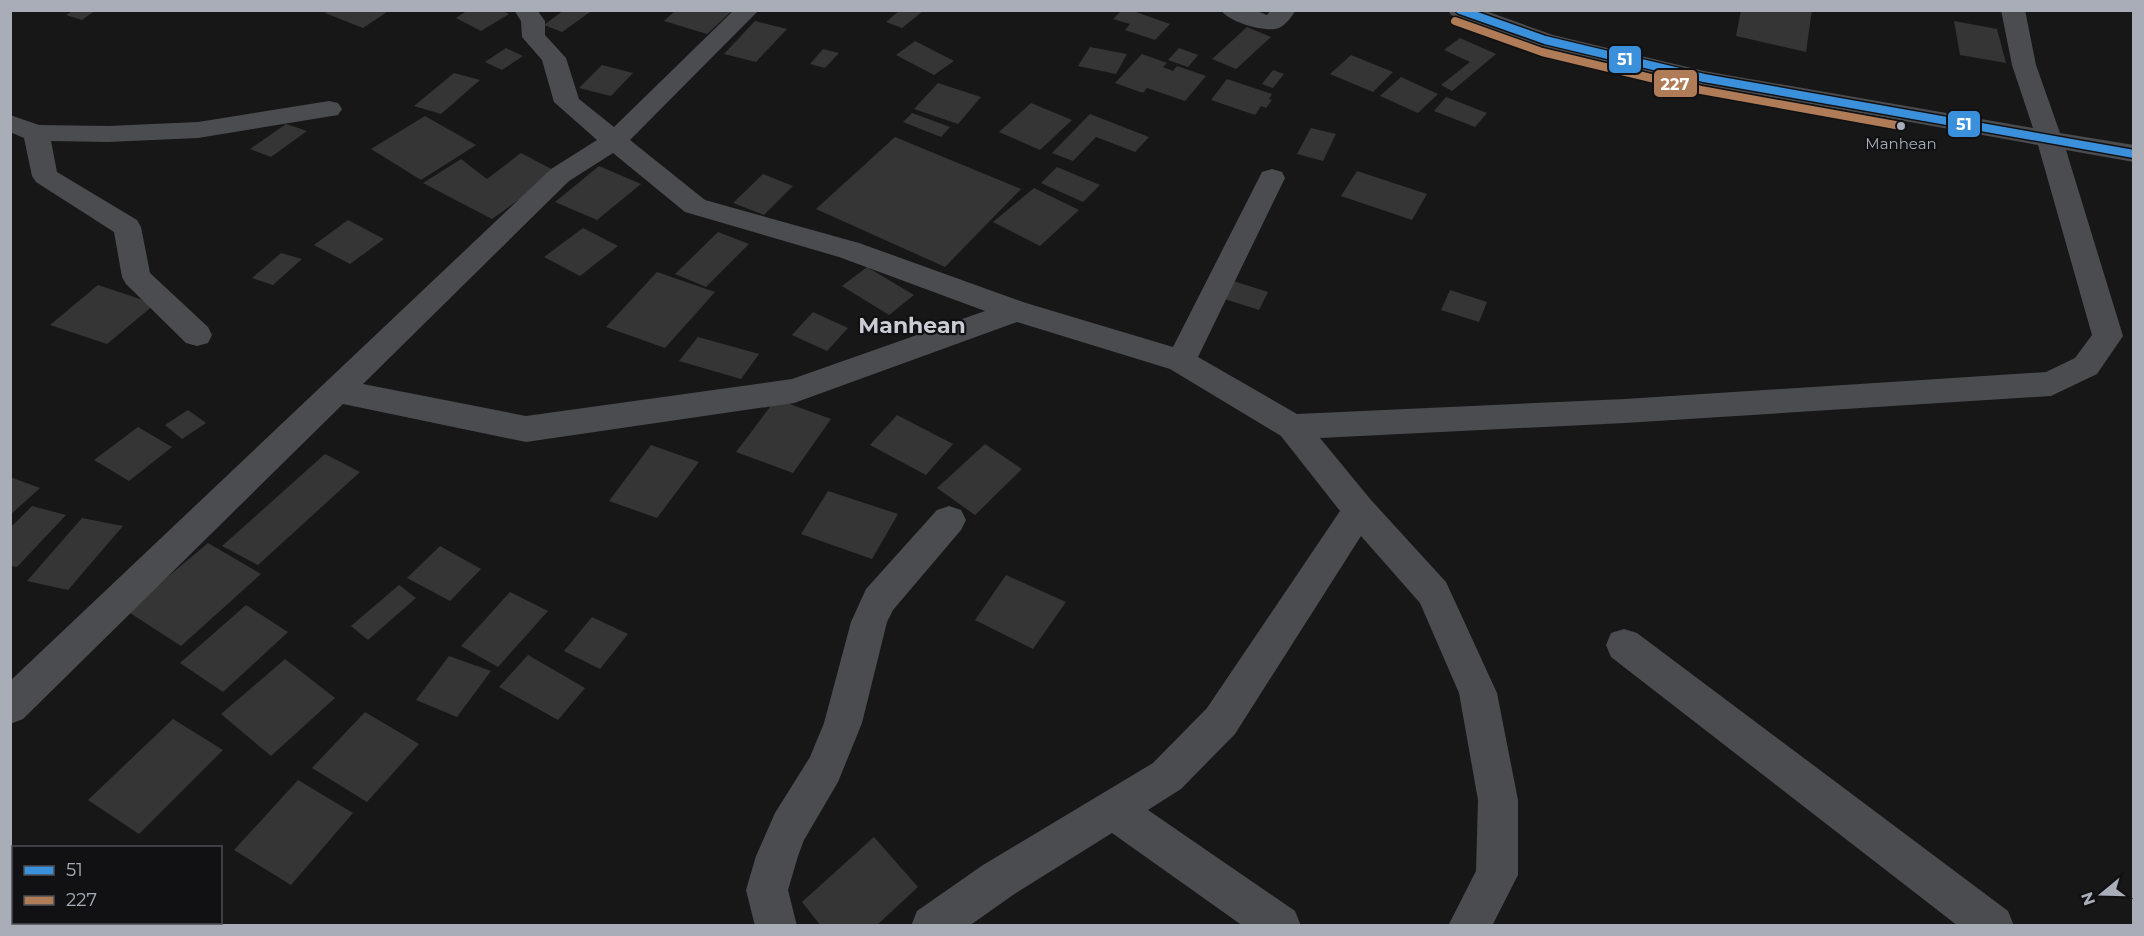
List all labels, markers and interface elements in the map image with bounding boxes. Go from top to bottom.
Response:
line badge: 51 [1608,45,1642,74]
text: 51 [1617,50,1633,69]
line badge: 227 [1653,69,1698,98]
text: 227 [1661,75,1689,94]
line badge: 51 [1947,110,1981,138]
text: 51 [1956,115,1972,134]
marker: Manhean [1895,120,1907,132]
place label: Manhean [1865,134,1937,153]
district label: Manhean [858,312,966,339]
legend [12,846,222,924]
text: 51 [66,859,83,881]
north arrow [2072,864,2132,924]
text: 227 [66,889,97,911]
text: N [2077,890,2099,908]

